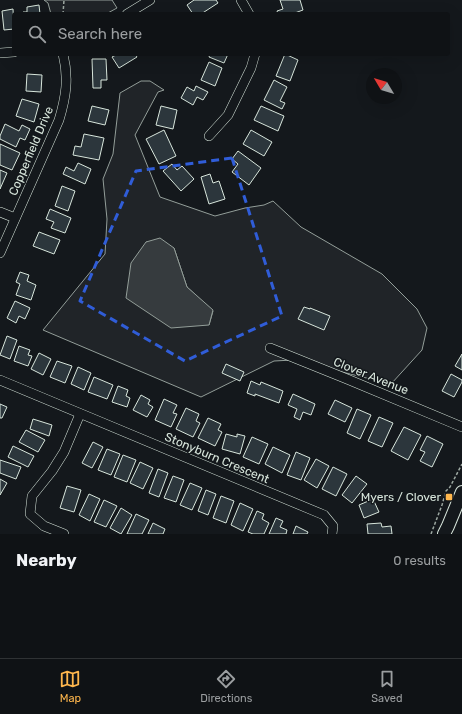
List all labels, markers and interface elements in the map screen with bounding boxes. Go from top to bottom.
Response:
search box [12,12,450,56]
icon: search [26,23,48,45]
text: Search here [58,25,142,43]
north arrow [366,68,402,104]
street label: Copperfield Drive [6,104,56,198]
street label: Clover Avenue [331,355,411,398]
street label: Stonyburn Crescent [163,430,272,487]
place label: Myers / Clover [361,490,441,504]
marker: Myers / Clover [444,492,454,502]
text: Nearby [16,550,77,570]
text: 0 results [393,553,446,568]
tab: Map [59,668,81,705]
tab: Directions [200,668,252,705]
tab: Saved [371,668,403,705]

